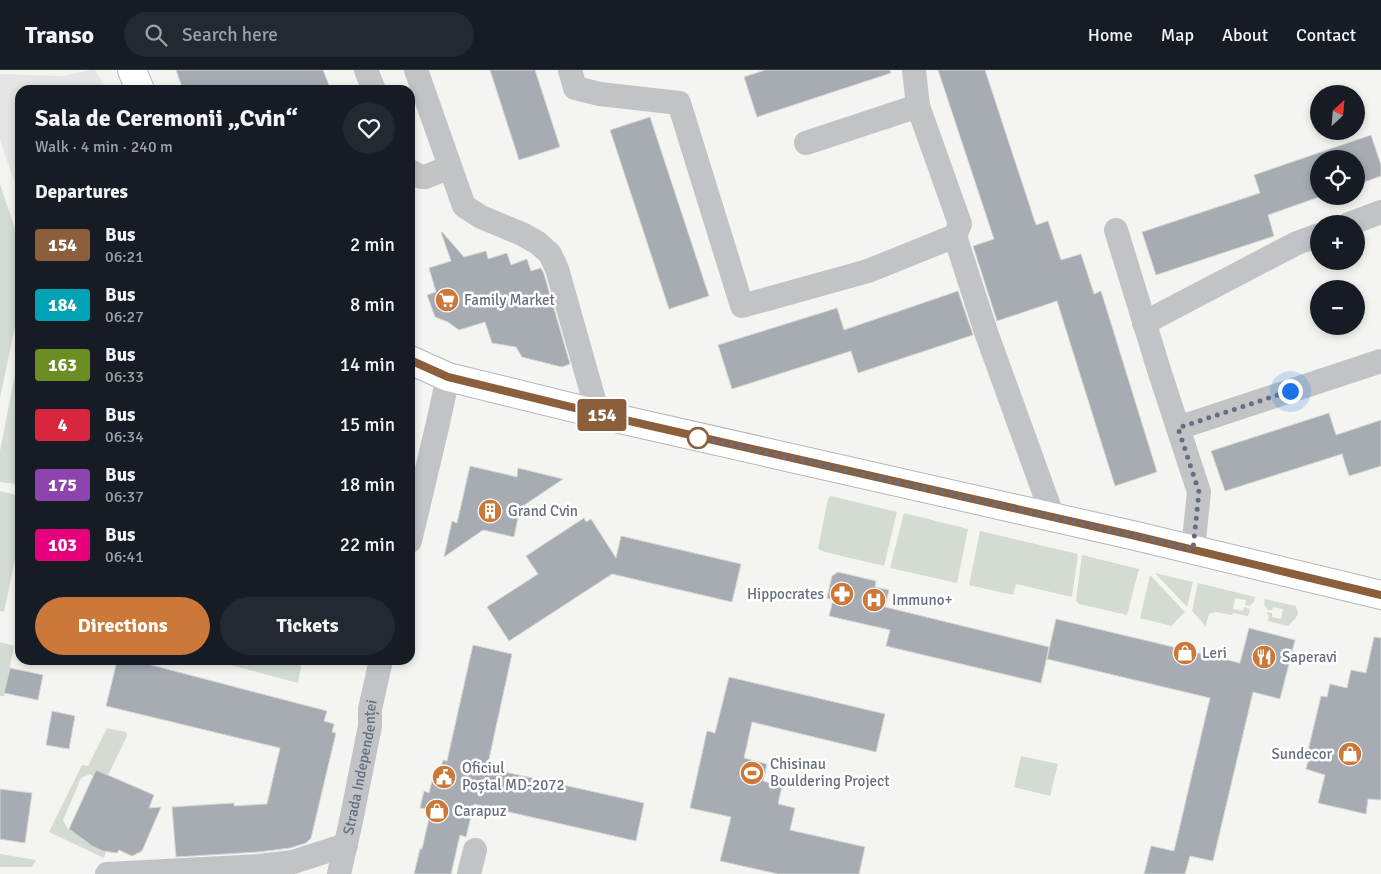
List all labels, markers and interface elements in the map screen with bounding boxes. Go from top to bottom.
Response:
search box [124,12,474,57]
text: Transo [25,20,94,50]
icon: search [142,21,170,49]
text: Search here [182,23,278,47]
text: Home [1088,24,1133,46]
text: Map [1161,24,1194,46]
text: About [1222,24,1268,46]
text: Contact [1296,24,1356,46]
north arrow [1310,85,1365,140]
map controls [1310,85,1365,335]
button: heart [343,102,395,154]
text: Sala de Ceremonii „Cvin“ [35,103,298,133]
text: Walk · 4 min · 240 m [35,137,173,157]
button: locate [1310,150,1365,205]
text: Departures [35,180,128,204]
button: + [1310,215,1365,270]
text: Bus [105,223,136,247]
text: 2 min [350,233,395,257]
text: 154 [48,234,77,256]
text: 06:21 [105,247,144,267]
button: − [1310,280,1365,335]
text: Bus [105,283,136,307]
supermarket icon: Family Market [434,287,460,313]
place label: Family Market [464,291,555,309]
text: 8 min [350,293,395,317]
text: 184 [48,294,77,316]
text: 06:27 [105,307,144,327]
text: Bus [105,343,136,367]
text: 14 min [340,353,395,377]
text: 163 [48,354,77,376]
text: 06:33 [105,367,144,387]
your location [1278,379,1303,404]
line badge: 154 [573,399,631,431]
text: Bus [105,403,136,427]
text: 154 [587,404,617,426]
text: 15 min [340,413,395,437]
text: 4 [58,414,67,436]
text: 06:34 [105,427,144,447]
unlabelled marker [687,427,709,449]
text: Bus [105,463,136,487]
text: 18 min [340,473,395,497]
text: 175 [48,474,77,496]
text: 06:37 [105,487,144,507]
building icon: Grand Cvin [477,498,503,524]
place label: Grand Cvin [508,502,578,520]
text: Bus [105,523,136,547]
text: 22 min [340,533,395,557]
text: 103 [48,534,77,556]
text: 06:41 [105,547,144,567]
pharmacy icon: Hippocrates [829,581,855,607]
place label: Hippocrates [747,585,824,603]
hospital icon: Immuno+ [861,587,887,613]
place label: Immuno+ [892,591,953,609]
button: Directions [35,597,210,655]
button: Tickets [220,597,395,655]
shop icon: Leri [1172,640,1198,666]
place label: Leri [1202,644,1227,662]
restaurant icon: Saperavi [1251,644,1277,670]
place label: Saperavi [1282,648,1337,666]
street label: Strada Independenței [339,698,381,837]
shop icon: Sundecor [1337,741,1363,767]
place label: Sundecor [1272,745,1332,763]
place label: Chisinau Bouldering Project [770,755,889,790]
place label: Oficiul Poștal MD-2072 [462,759,565,794]
sports icon: Chisinau Bouldering Project [739,760,765,786]
public building icon: Oficiul Poștal MD-2072 [431,764,457,790]
shop icon: Carapuz [424,798,450,824]
place label: Carapuz [454,802,507,820]

